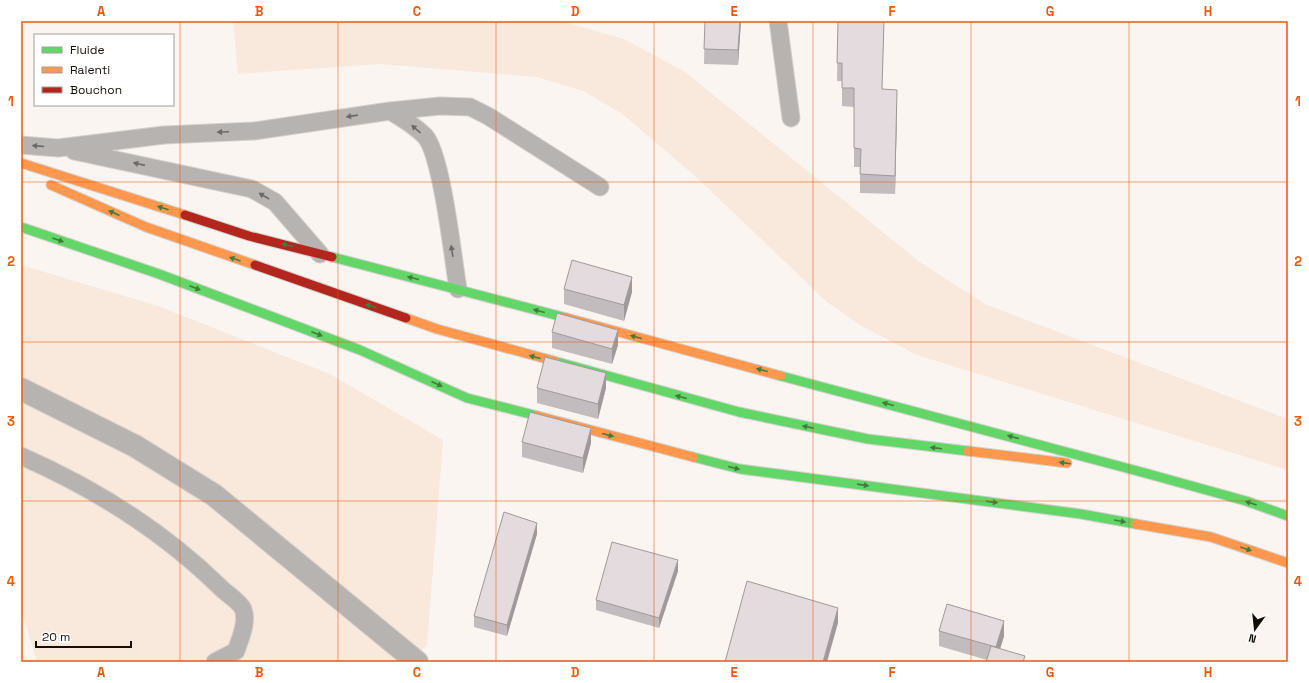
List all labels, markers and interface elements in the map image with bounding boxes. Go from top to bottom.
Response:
text: A [97,3,106,20]
text: B [255,3,264,20]
text: C [413,3,421,20]
text: D [571,3,580,20]
text: E [730,3,738,20]
text: F [889,3,896,20]
text: G [1046,3,1054,20]
text: H [1204,3,1212,20]
legend [34,34,174,106]
text: Fluide [70,42,105,58]
text: Ralenti [70,62,110,78]
text: Bouchon [70,82,122,98]
text: 1 [8,93,14,110]
text: 1 [1295,93,1301,110]
one-way arrow [345,113,358,119]
one-way arrow [411,124,421,133]
one-way arrow [217,129,229,136]
one-way arrow [32,143,44,150]
one-way arrow [133,160,145,166]
one-way arrow [258,193,270,200]
one-way arrow [156,205,168,211]
one-way arrow [108,210,119,216]
one-way arrow [52,237,64,243]
one-way arrow [281,242,293,248]
one-way arrow [448,244,454,257]
text: 2 [7,253,15,270]
text: 2 [1294,253,1302,270]
one-way arrow [229,255,241,261]
one-way arrow [407,274,419,280]
one-way arrow [190,285,202,291]
one-way arrow [365,303,377,309]
one-way arrow [533,308,545,314]
one-way arrow [311,332,323,338]
one-way arrow [630,334,642,340]
one-way arrow [529,353,542,359]
one-way arrow [756,367,768,373]
one-way arrow [431,381,442,387]
one-way arrow [675,394,687,400]
one-way arrow [881,401,893,407]
text: 3 [7,413,15,430]
text: 3 [1294,413,1302,430]
one-way arrow [802,423,814,429]
one-way arrow [602,432,615,438]
one-way arrow [1007,434,1019,440]
one-way arrow [930,444,942,451]
one-way arrow [1059,460,1071,466]
one-way arrow [728,465,740,471]
one-way arrow [857,482,869,488]
one-way arrow [986,499,998,506]
one-way arrow [1245,499,1257,505]
one-way arrow [1114,518,1126,524]
one-way arrow [1241,546,1253,552]
text: 4 [7,573,15,590]
text: 4 [1294,573,1302,590]
north arrow [1235,609,1275,649]
scale bar [36,623,131,649]
text: 20 m [42,629,70,645]
text: N [1247,631,1258,646]
text: A [97,664,106,681]
text: B [255,664,264,681]
text: C [413,664,421,681]
text: D [571,664,580,681]
text: E [730,664,738,681]
text: F [889,664,896,681]
text: G [1046,664,1054,681]
text: H [1204,664,1212,681]

